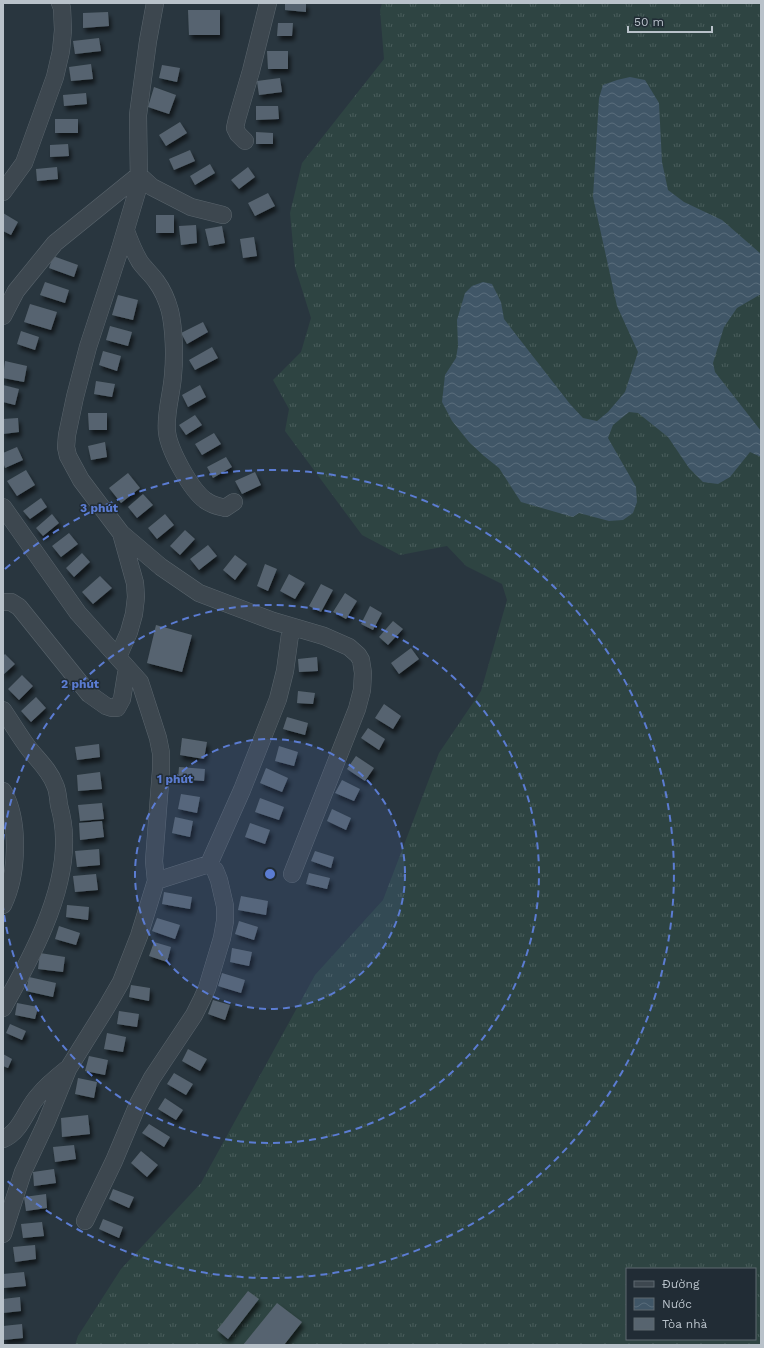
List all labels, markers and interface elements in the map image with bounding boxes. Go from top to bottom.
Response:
scale bar [628,8,712,34]
text: 50 m [634,15,664,29]
text: 3 phút [80,501,119,515]
text: 2 phút [61,677,100,691]
text: 1 phút [157,772,194,786]
centre of rings [263,867,277,881]
legend [626,1268,756,1340]
text: Đường [662,1277,700,1291]
text: Nước [662,1297,692,1311]
text: Tòa nhà [662,1317,708,1331]

